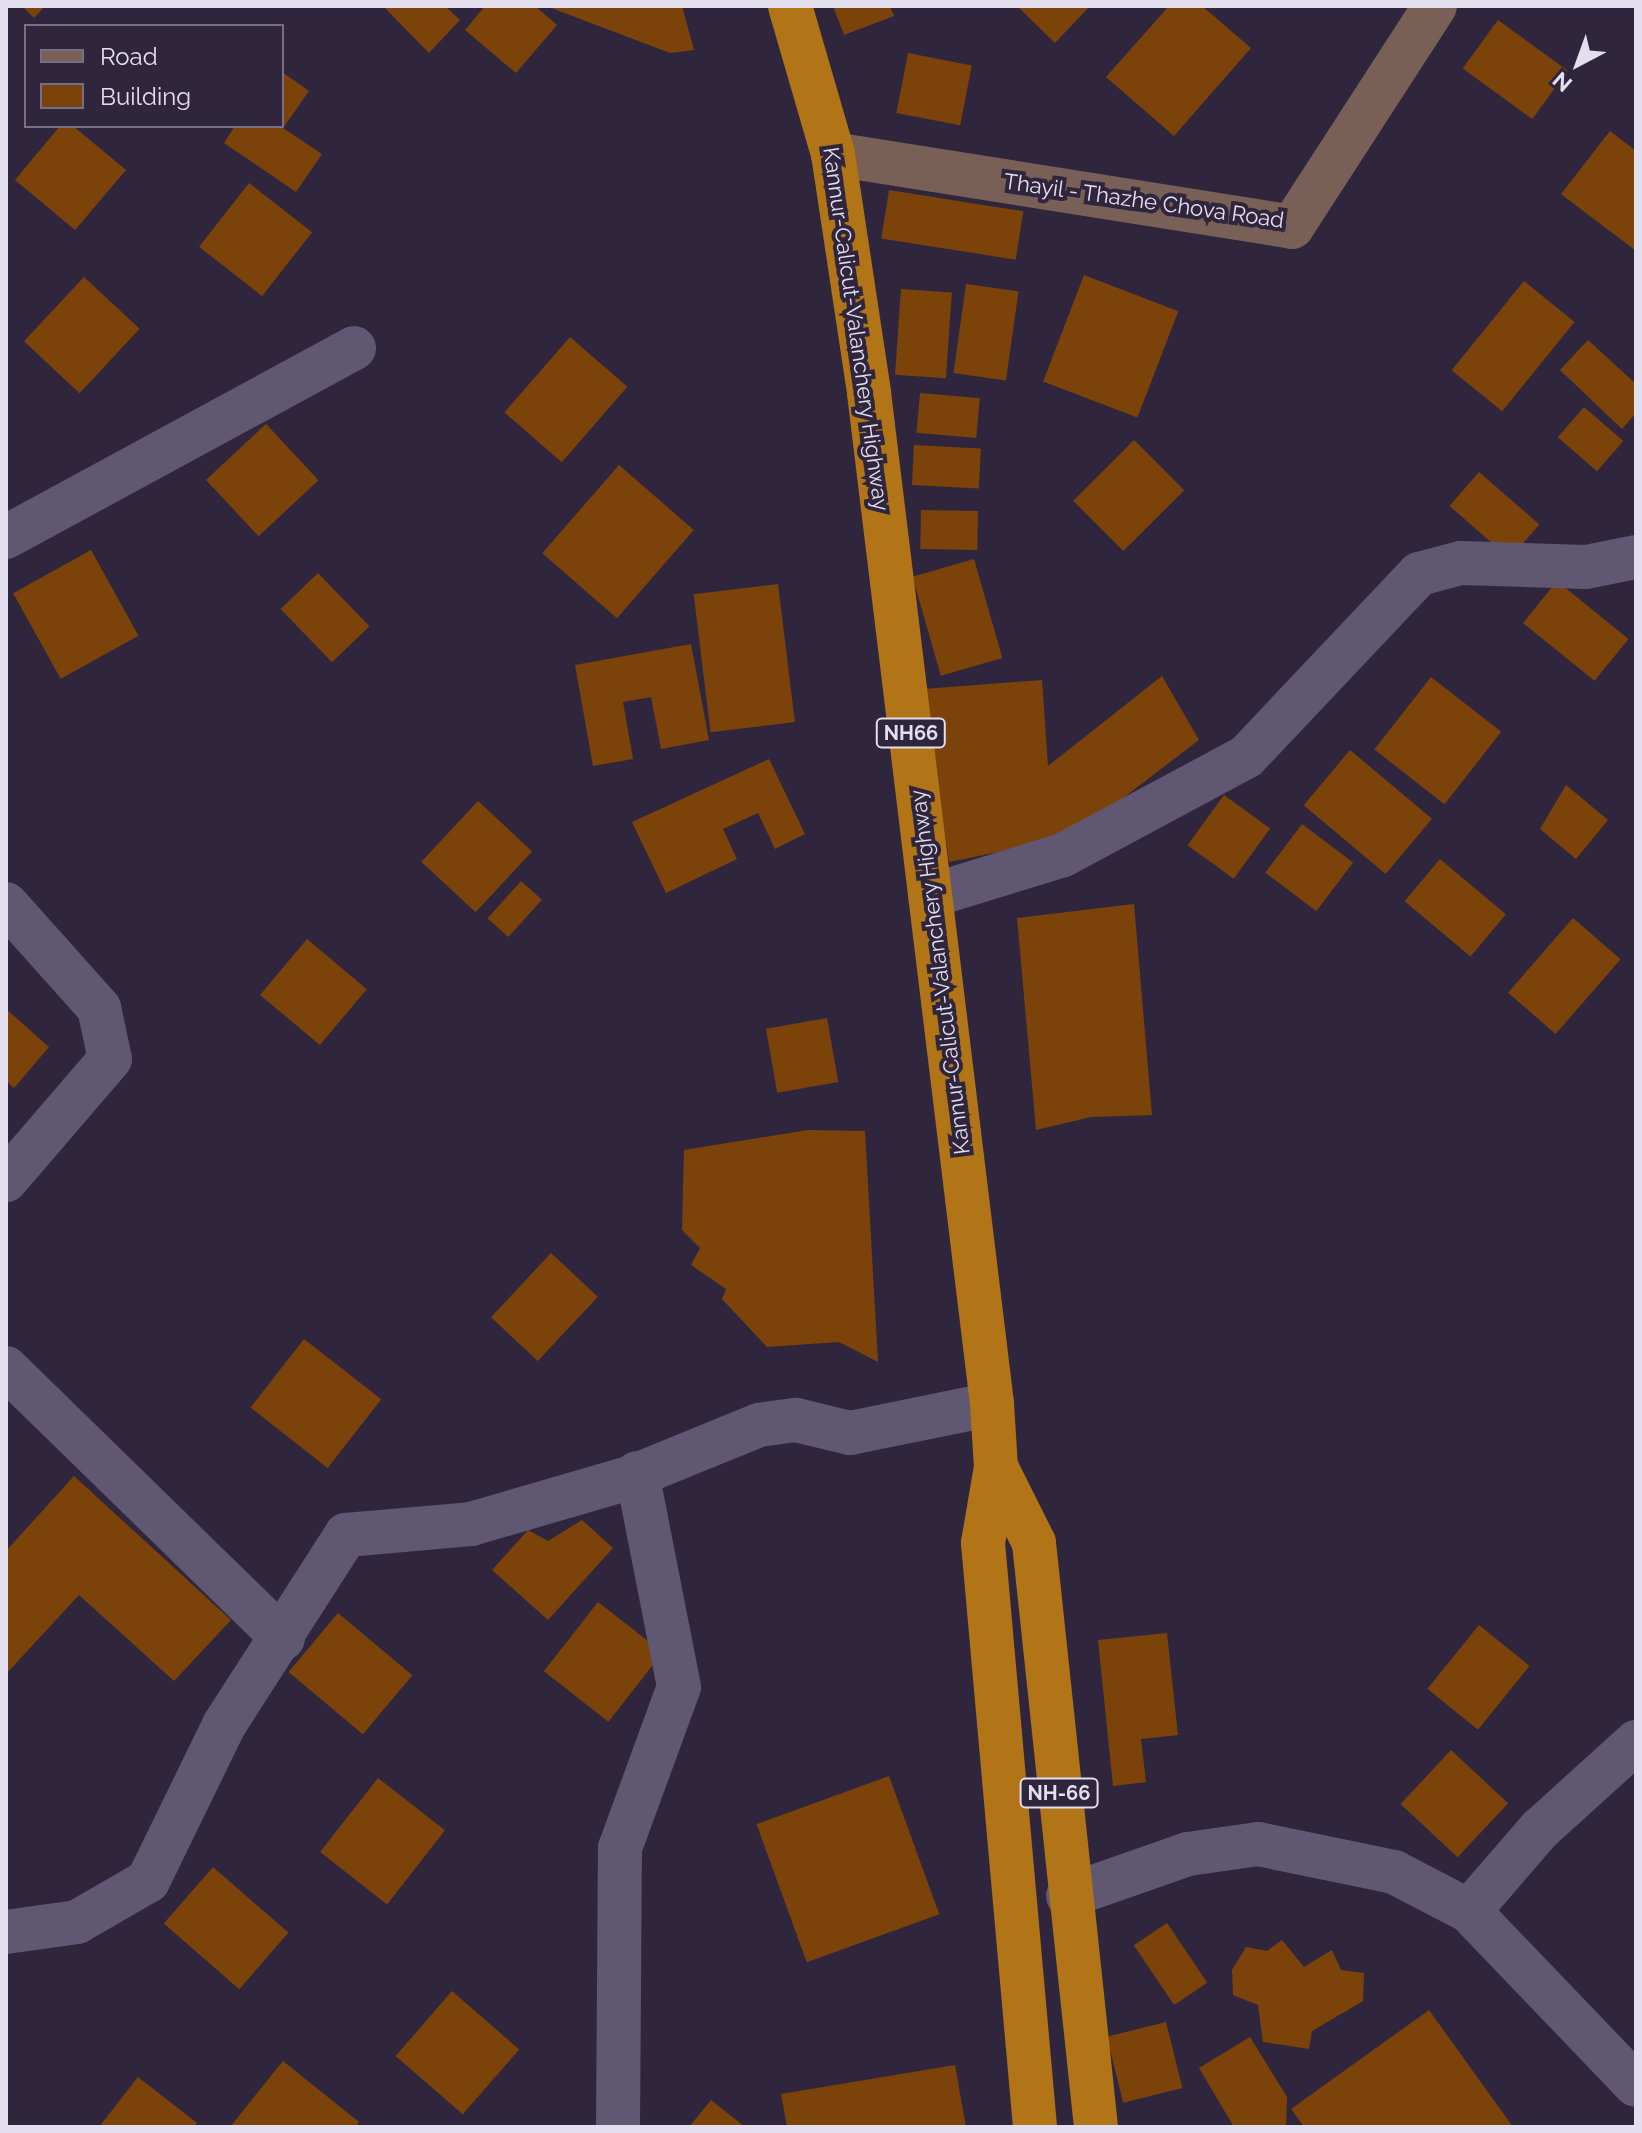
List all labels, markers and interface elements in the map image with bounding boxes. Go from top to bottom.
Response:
legend [24,24,284,128]
north arrow [1538,24,1618,104]
text: Road [100,42,158,71]
text: N [1547,67,1577,97]
text: Building [100,82,191,111]
street label: Kannur-Calicut-Valanchery Highway [817,145,895,513]
street label: Thayil - Thazhe Chova Road [1002,168,1286,234]
road number: NH66 [875,717,947,749]
street label: Kannur-Calicut-Valanchery Highway [904,788,976,1156]
road number: NH-66 [1019,1777,1099,1809]

